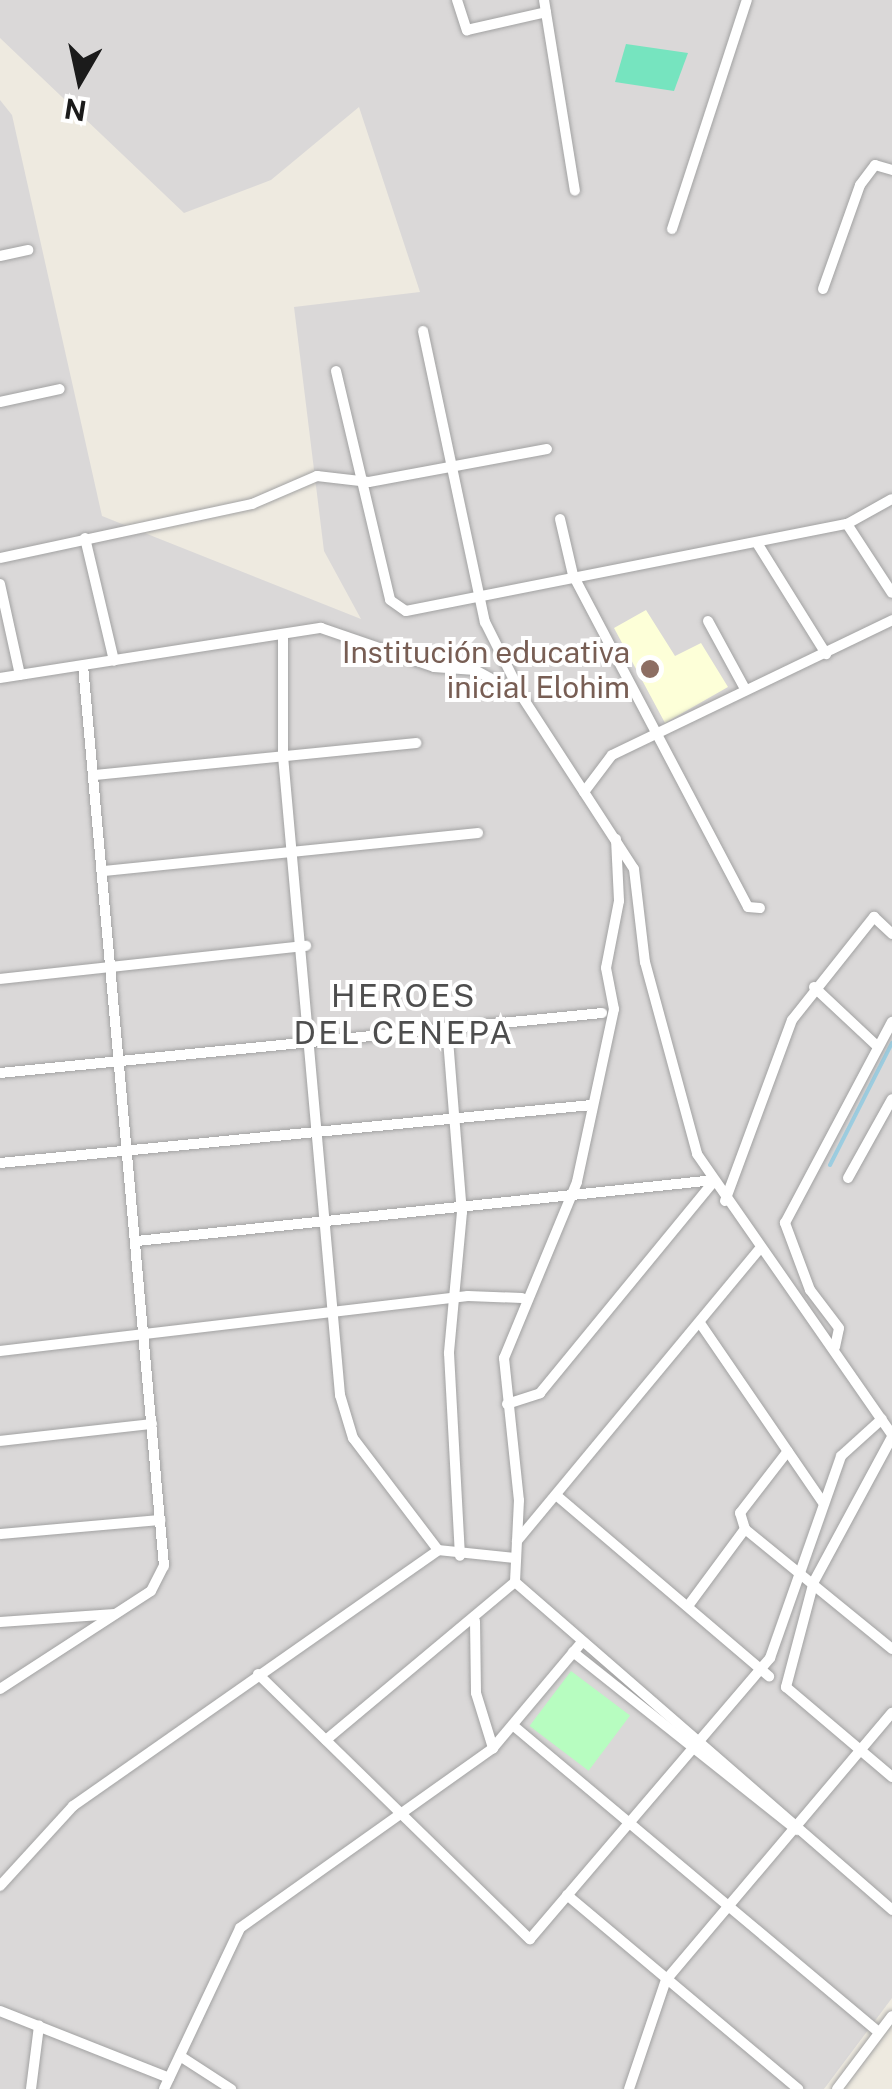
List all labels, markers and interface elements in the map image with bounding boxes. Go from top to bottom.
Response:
north arrow [30,30,130,130]
text: N [62,92,89,128]
place label: Institución educativa inicial Elohim [342,634,630,704]
marker: Institución educativa inicial Elohim [639,658,661,680]
district label: HEROES DEL CENEPA [294,978,514,1053]

